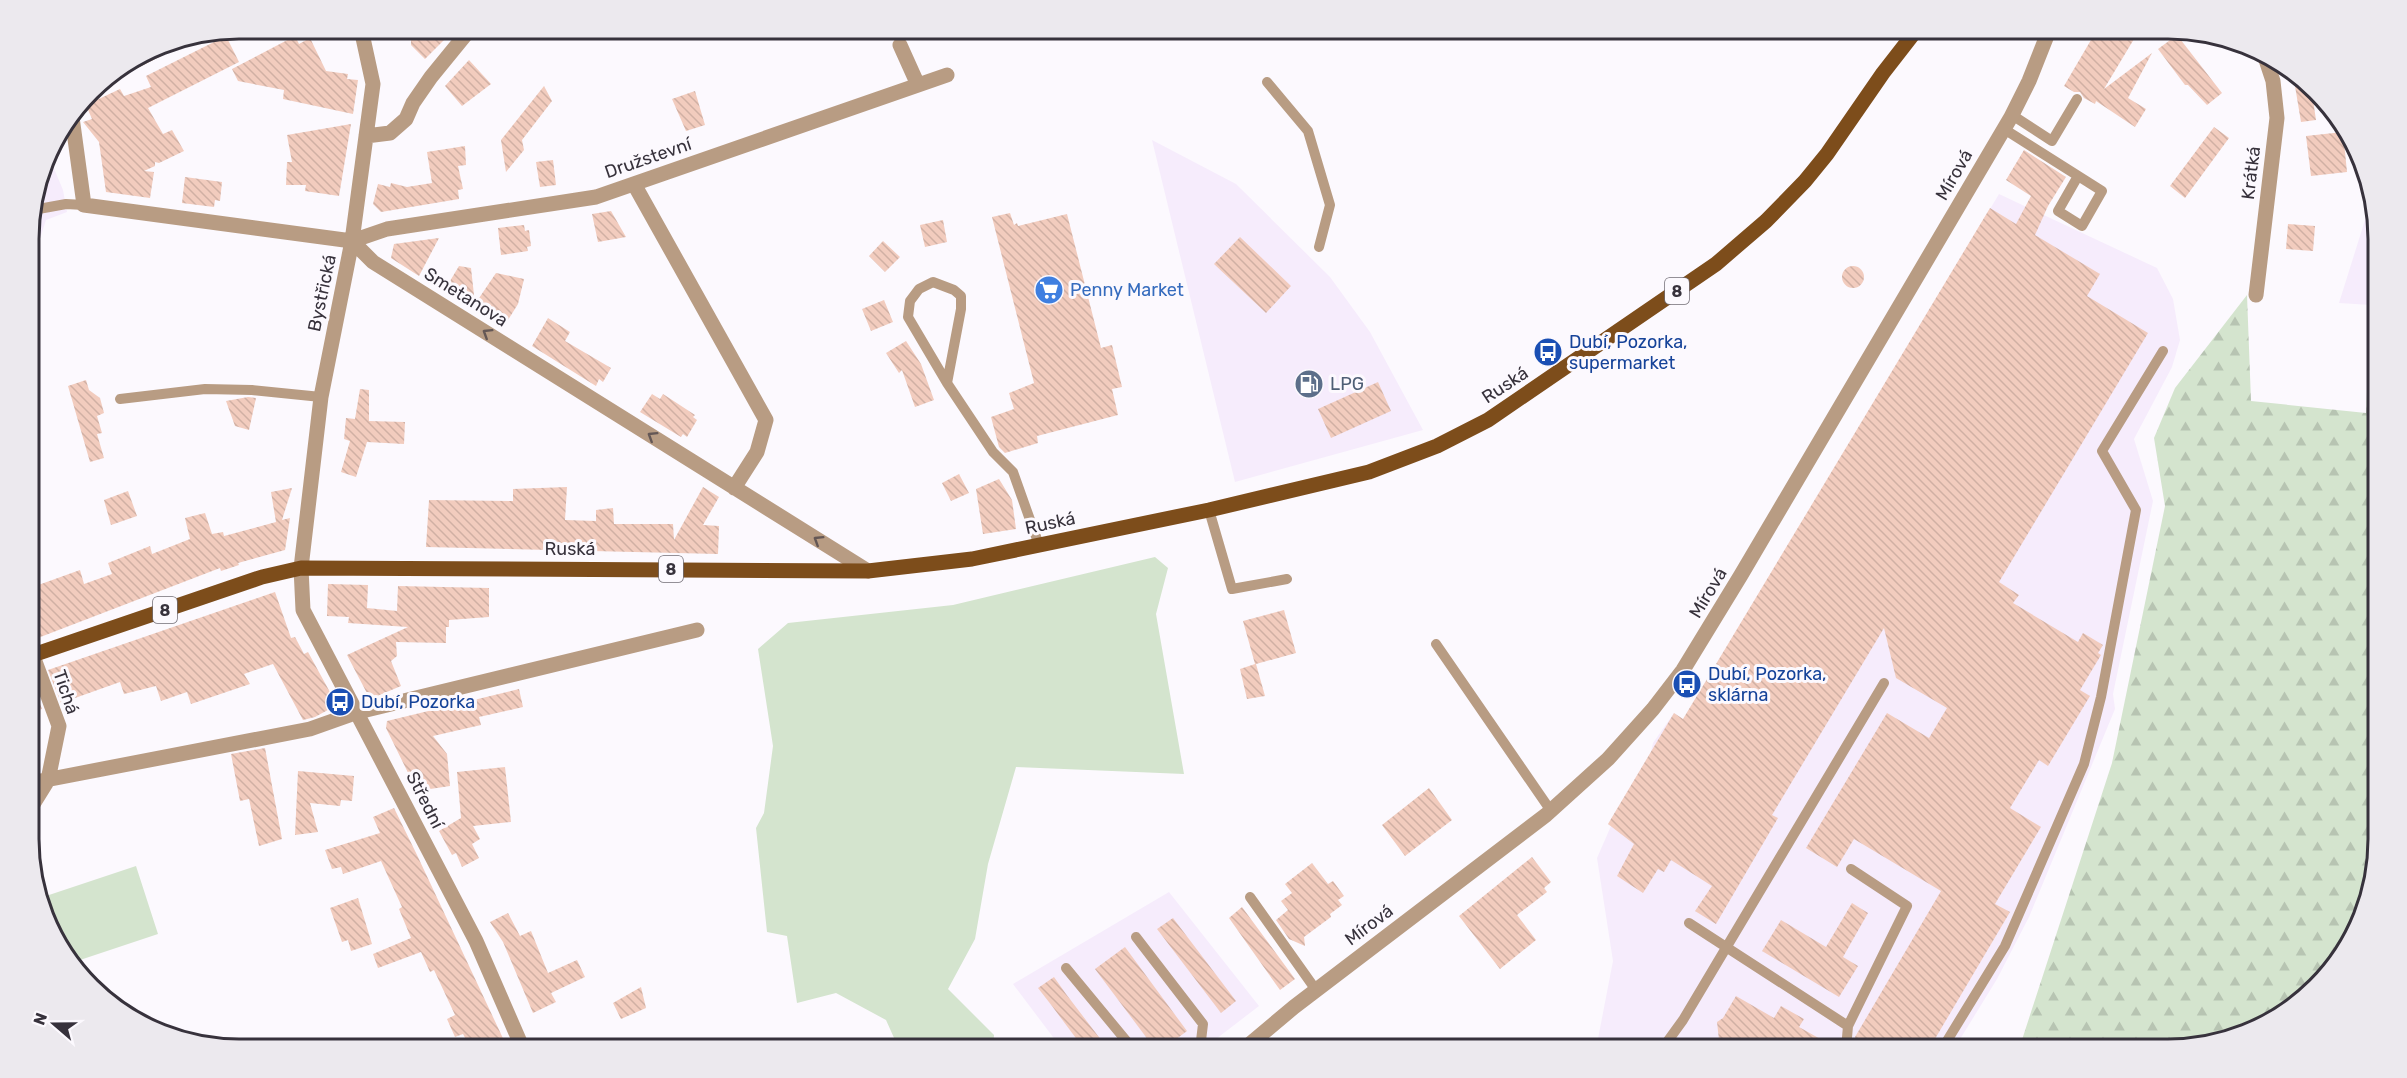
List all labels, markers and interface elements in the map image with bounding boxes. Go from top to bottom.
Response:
street label: Družstevní [602,132,696,183]
street label: Krátká [2237,145,2265,201]
street label: Mírová [1931,146,1977,204]
street label: Bystřická [303,253,341,333]
street label: Smetanova [420,263,512,331]
supermarket icon: Penny Market [1033,274,1065,306]
road number: 8 [1665,278,1689,304]
place label: Penny Market [1070,279,1184,301]
one-way arrow [483,329,493,341]
place label: Dubí, Pozorka, supermarket [1569,331,1688,374]
bus stop icon: Dubí, Pozorka, supermarket [1532,336,1564,368]
street label: Ruská [1478,362,1532,408]
fuel station icon: LPG [1293,368,1325,400]
place label: LPG [1330,373,1364,395]
one-way arrow [648,433,659,444]
street label: Ruská [1023,507,1077,539]
one-way arrow [814,535,824,547]
street label: Ruská [545,538,595,560]
road number: 8 [659,556,683,582]
street label: Mírová [1684,564,1732,622]
road number: 8 [153,597,177,623]
place label: Dubí, Pozorka, sklárna [1708,663,1827,706]
street label: Tichá [48,667,84,717]
bus stop icon: Dubí, Pozorka, sklárna [1671,668,1703,700]
bus stop icon: Dubí, Pozorka [324,686,356,718]
place label: Dubí, Pozorka [361,691,475,713]
street label: Střední [401,768,449,834]
street label: Mírová [1340,900,1398,950]
north arrow [24,994,84,1054]
text: N [29,1010,51,1028]

